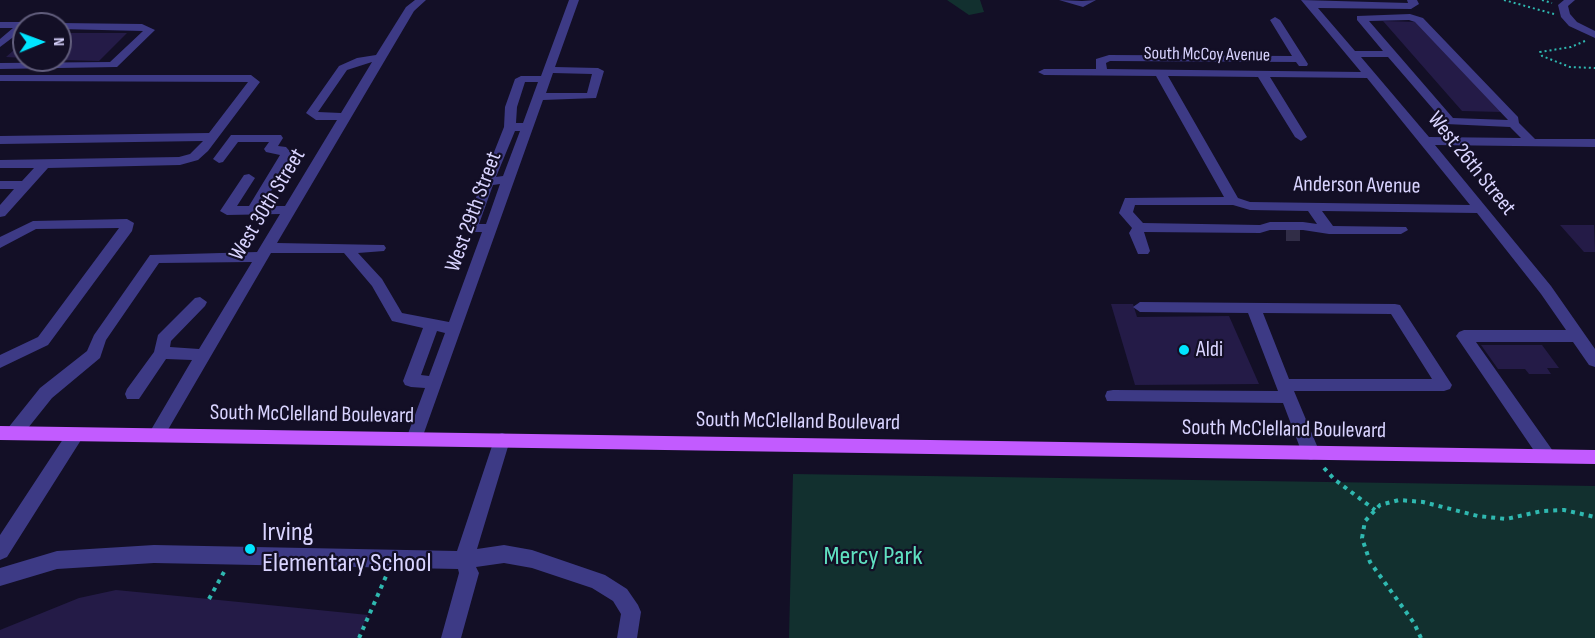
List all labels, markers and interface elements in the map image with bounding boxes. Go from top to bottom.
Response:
north arrow [12,12,72,72]
text: N [49,37,68,46]
street label: South McCoy Avenue [1144,43,1270,67]
street label: West 26th Street [1421,107,1521,221]
street label: West 30th Street [224,144,312,266]
street label: West 29th Street [440,148,508,276]
street label: Anderson Avenue [1293,172,1421,200]
place label: Aldi [1196,337,1223,363]
marker: Aldi [1177,343,1191,357]
street label: South McClelland Boulevard [210,400,414,430]
street label: South McClelland Boulevard [696,407,900,437]
street label: South McClelland Boulevard [1182,415,1386,445]
place label: Irving Elementary School [262,517,431,580]
park label: Mercy Park [823,541,923,573]
marker: Irving Elementary School [243,542,257,556]

